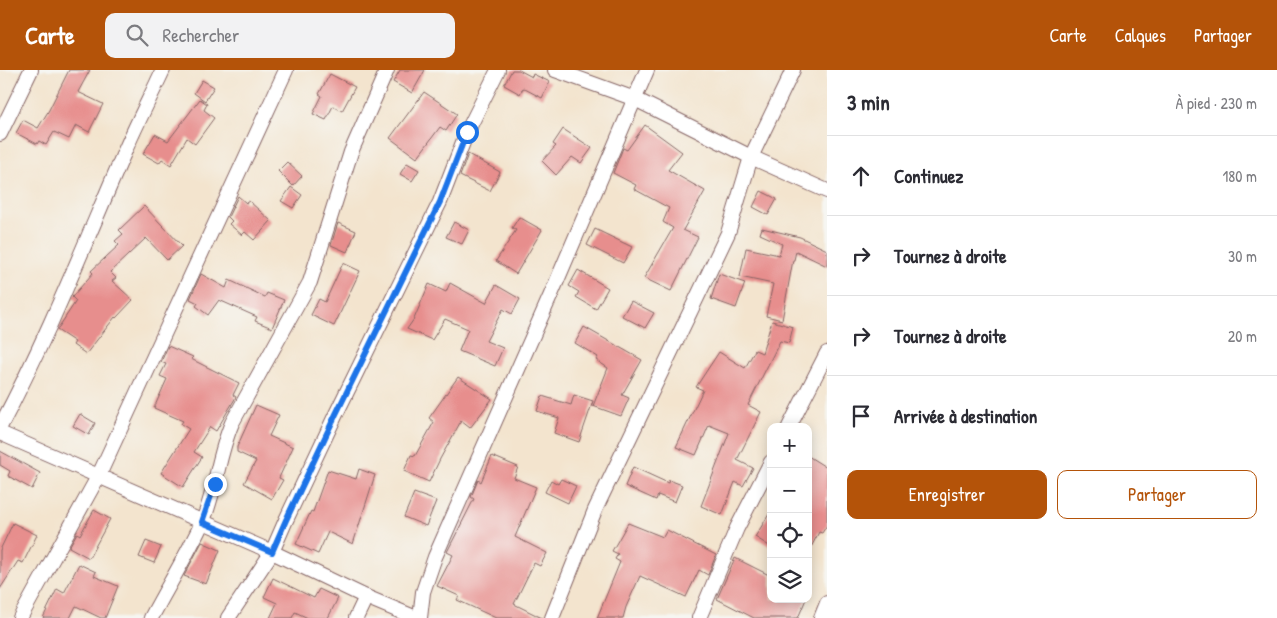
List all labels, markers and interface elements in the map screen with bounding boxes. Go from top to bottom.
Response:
search box [105,13,455,58]
text: Carte [25,19,75,51]
icon: search [123,21,151,49]
text: Rechercher [163,22,239,48]
text: Carte [1049,23,1087,48]
text: Calques [1115,23,1166,48]
text: Partager [1194,23,1252,48]
text: 3 min [847,88,890,117]
text: À pied · 230 m [1176,92,1257,114]
route start [456,121,479,144]
icon: ahead [847,162,875,190]
text: Continuez [894,163,963,189]
text: 180 m [1223,165,1257,187]
icon: right [847,242,875,270]
text: Tournez à droite [894,243,1007,269]
text: 30 m [1228,245,1257,267]
icon: right [847,322,875,350]
text: Tournez à droite [894,323,1007,349]
text: 20 m [1228,325,1257,347]
icon: arrive [847,402,875,430]
text: Arrivée à destination [894,403,1037,429]
map controls [767,423,812,603]
button: + [767,423,812,468]
button: − [767,468,812,513]
button: Enregistrer [847,470,1047,519]
button: Partager [1057,470,1257,519]
route end [204,473,227,496]
button: locate [767,513,812,558]
button: layers [767,558,812,603]

